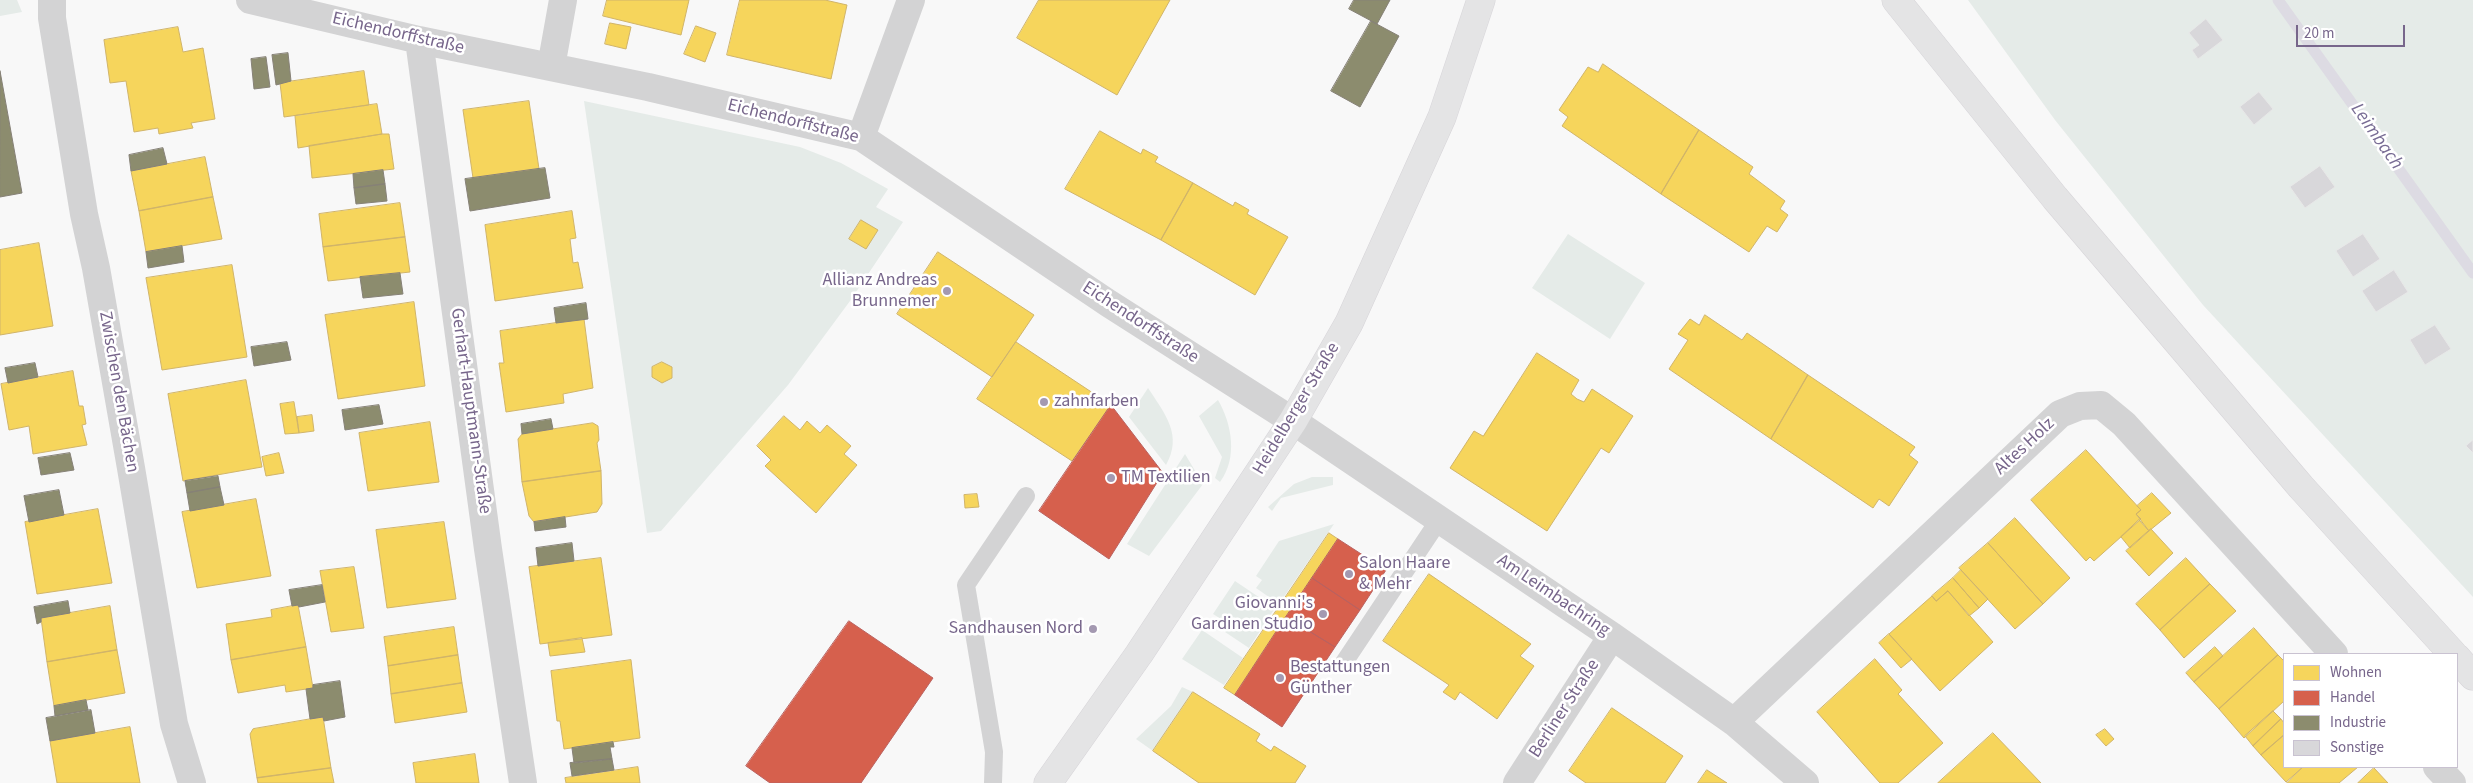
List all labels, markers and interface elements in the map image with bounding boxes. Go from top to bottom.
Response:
street label: Eichendorffstraße [330,8,466,60]
scale bar [2298,15,2407,47]
text: 20 m [2304,23,2334,44]
street label: Eichendorffstraße [725,95,861,149]
water label: Leimbach [2345,99,2407,175]
place label: Allianz Andreas Brunnemer [822,270,937,312]
street label: Eichendorffstraße [1078,277,1202,369]
marker: Allianz Andreas Brunnemer [941,285,953,297]
street label: Gerhart-Hauptmann-Straße [445,307,495,515]
street label: Zwischen den Bächen [93,310,143,474]
street label: Heidelberger Straße [1249,339,1345,479]
place label: zahnfarben [1054,391,1139,413]
marker: zahnfarben [1038,396,1050,408]
street label: Altes Holz [1991,414,2059,480]
place label: TM Textilien [1121,467,1210,489]
marker: TM Textilien [1105,472,1117,484]
street label: Am Leimbachring [1492,550,1614,642]
place label: Salon Haare & Mehr [1359,553,1450,596]
marker: Salon Haare & Mehr [1343,568,1355,580]
place label: Giovanni's Gardinen Studio [1191,593,1313,636]
marker: Giovanni's Gardinen Studio [1317,608,1329,620]
place label: Sandhausen Nord [948,618,1083,640]
marker: Sandhausen Nord [1087,623,1099,635]
legend [2283,653,2458,768]
street label: Berliner Straße [1525,656,1605,762]
place label: Bestattungen Günther [1290,657,1390,700]
text: Wohnen [2330,662,2382,683]
marker: Bestattungen Günther [1274,672,1286,684]
text: Handel [2330,687,2375,708]
text: Industrie [2330,712,2386,733]
text: Sonstige [2330,737,2384,758]

